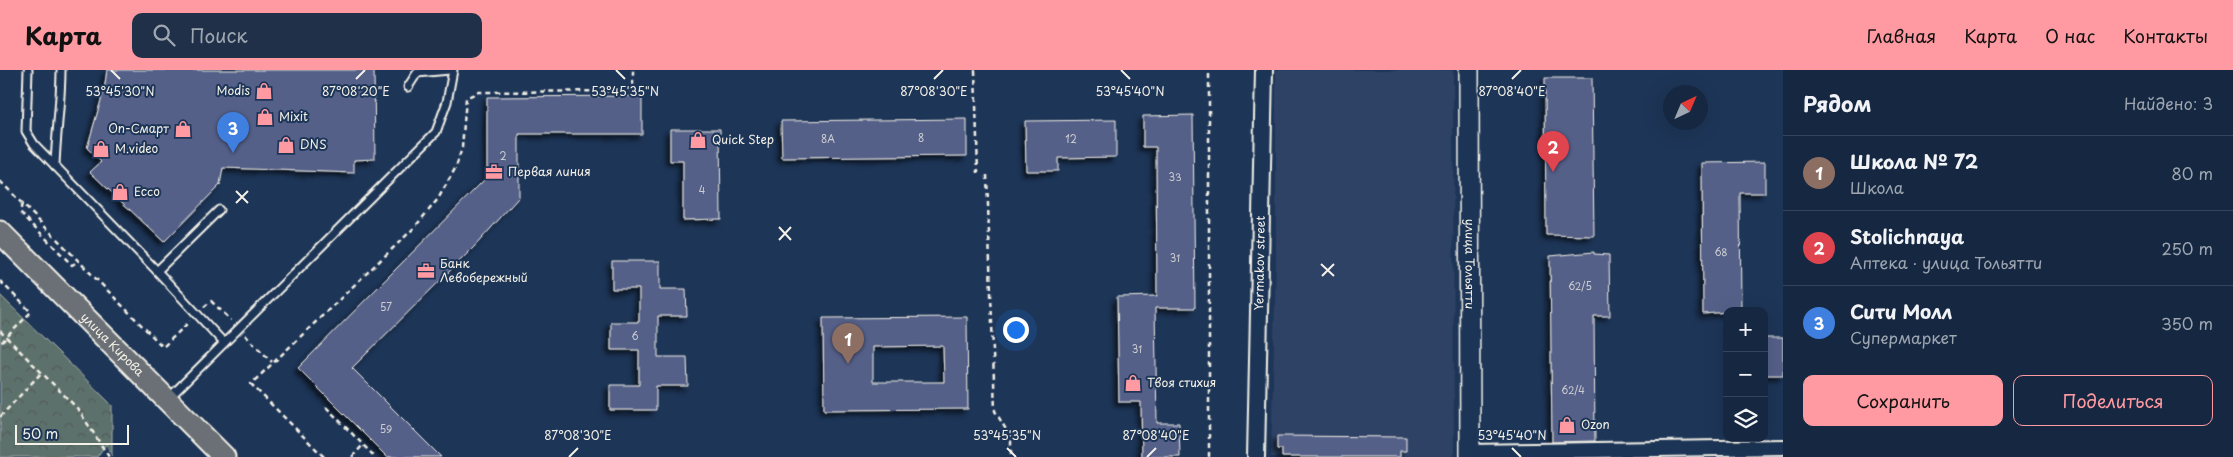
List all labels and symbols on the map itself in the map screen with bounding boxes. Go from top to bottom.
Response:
place label: Modis [216,81,251,99]
shop icon: Modis [254,81,274,101]
text: 53°45'30"N [85,82,155,100]
text: 87°08'20"E [322,82,390,100]
text: 53°45'35"N [591,82,659,100]
text: 87°08'30"E [900,82,968,100]
text: 53°45'40"N [1095,82,1165,100]
text: 87°08'40"E [1478,82,1546,100]
north arrow [1663,85,1708,130]
shop icon: Mixit [255,107,275,127]
place label: Mixit [279,107,308,125]
pin: 3 [217,112,249,153]
place label: On-Смарт [108,119,169,137]
shop icon: On-Смарт [173,119,193,139]
shop icon: Quick Step [688,130,708,150]
place label: Quick Step [712,130,774,148]
house number: 8 [918,130,924,145]
house number: 8А [821,131,835,146]
house number: 12 [1065,131,1077,146]
pin: 2 [1537,131,1569,172]
shop icon: DNS [276,135,296,155]
place label: DNS [300,135,327,153]
shop icon: M.video [91,139,111,159]
place label: M.video [115,139,159,157]
house number: 2 [499,148,507,163]
office icon: Первая линия [484,162,504,182]
place label: Первая линия [508,162,591,180]
house number: 33 [1168,169,1182,184]
shop icon: Ecco [110,182,130,202]
place label: Ecco [134,182,160,200]
house number: 4 [699,182,706,197]
street label: Yermakov street [1249,215,1269,311]
street label: улица Тольятти [1461,219,1480,309]
house number: 68 [1714,244,1728,259]
house number: 31 [1170,250,1180,265]
place label: Банк Левобережный [440,254,528,286]
office icon: Банк Левобережный [416,261,436,281]
house number: 62/5 [1568,278,1592,293]
house number: 57 [380,299,392,314]
street label: улица Кирова [77,308,149,380]
your location [1003,317,1029,343]
pin: 1 [832,323,864,364]
house number: 6 [631,328,639,343]
house number: 31 [1132,341,1142,356]
shop icon: Твоя стихия [1123,373,1143,393]
place label: Твоя стихия [1147,373,1216,391]
house number: 62/4 [1561,382,1585,397]
shop icon: Ozon [1557,415,1577,435]
place label: Ozon [1581,415,1610,433]
house number: 59 [380,421,392,436]
scale bar [15,422,129,445]
text: 87°08'30"E [544,426,612,444]
text: 53°45'35"N [973,426,1041,444]
text: 87°08'40"E [1122,426,1190,444]
text: 53°45'40"N [1477,426,1547,444]

